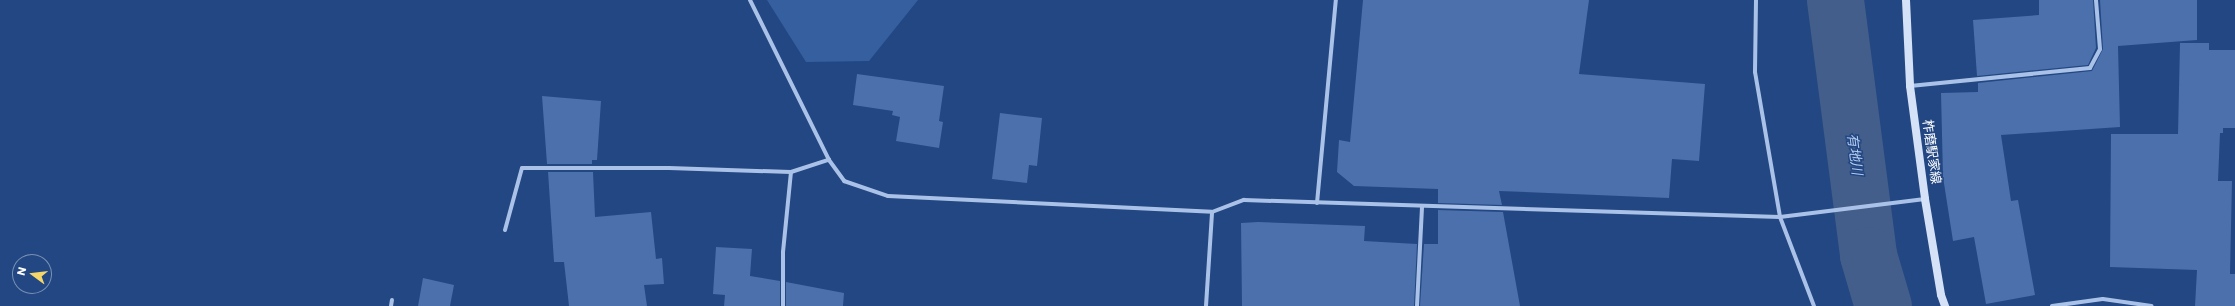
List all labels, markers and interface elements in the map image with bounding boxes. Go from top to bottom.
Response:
street label: 柞磨駅家線 [1919,119,1943,185]
water label: 有地川 [1844,132,1866,176]
north arrow [12,254,52,294]
text: N [13,265,30,277]

